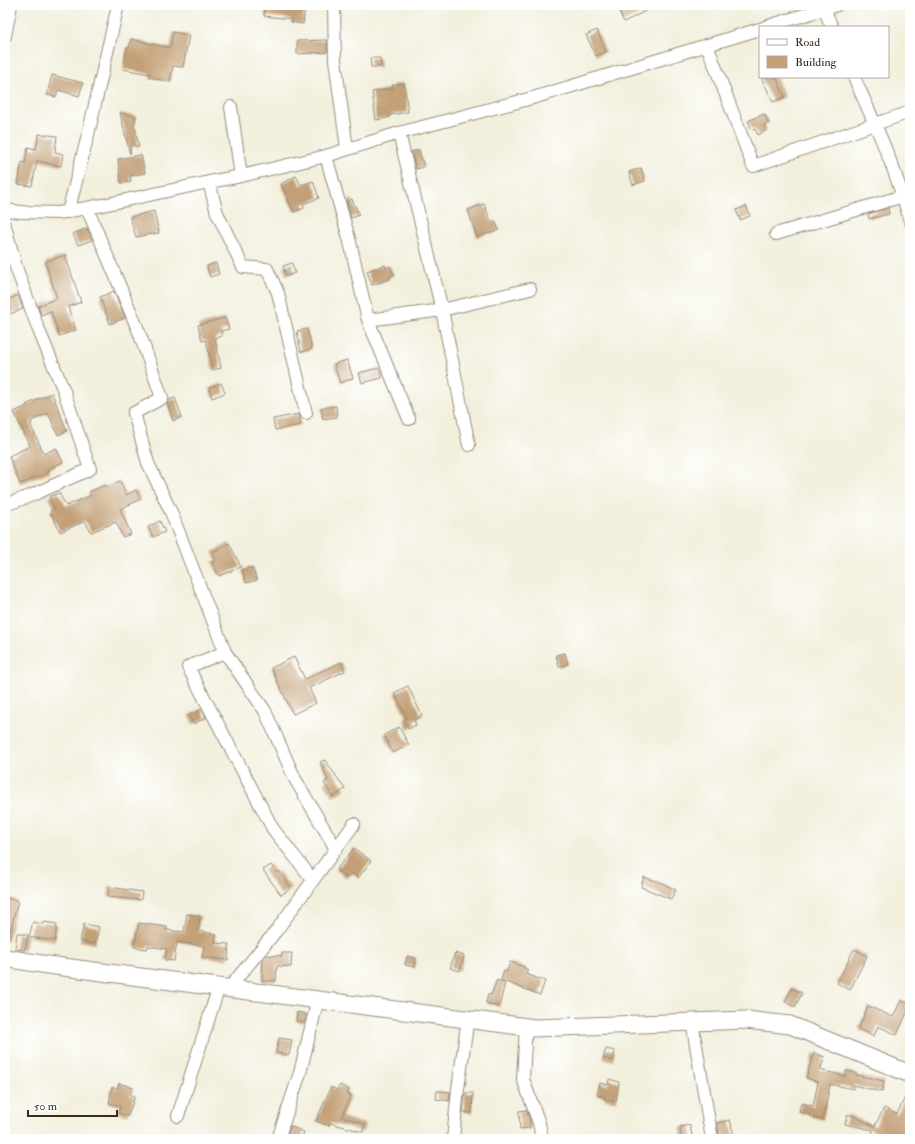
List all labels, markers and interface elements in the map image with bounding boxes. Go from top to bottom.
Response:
legend [759,26,889,78]
text: Road [795,35,820,50]
text: Building [795,55,838,70]
scale bar [28,1092,117,1118]
text: 50 m [34,1099,58,1114]

